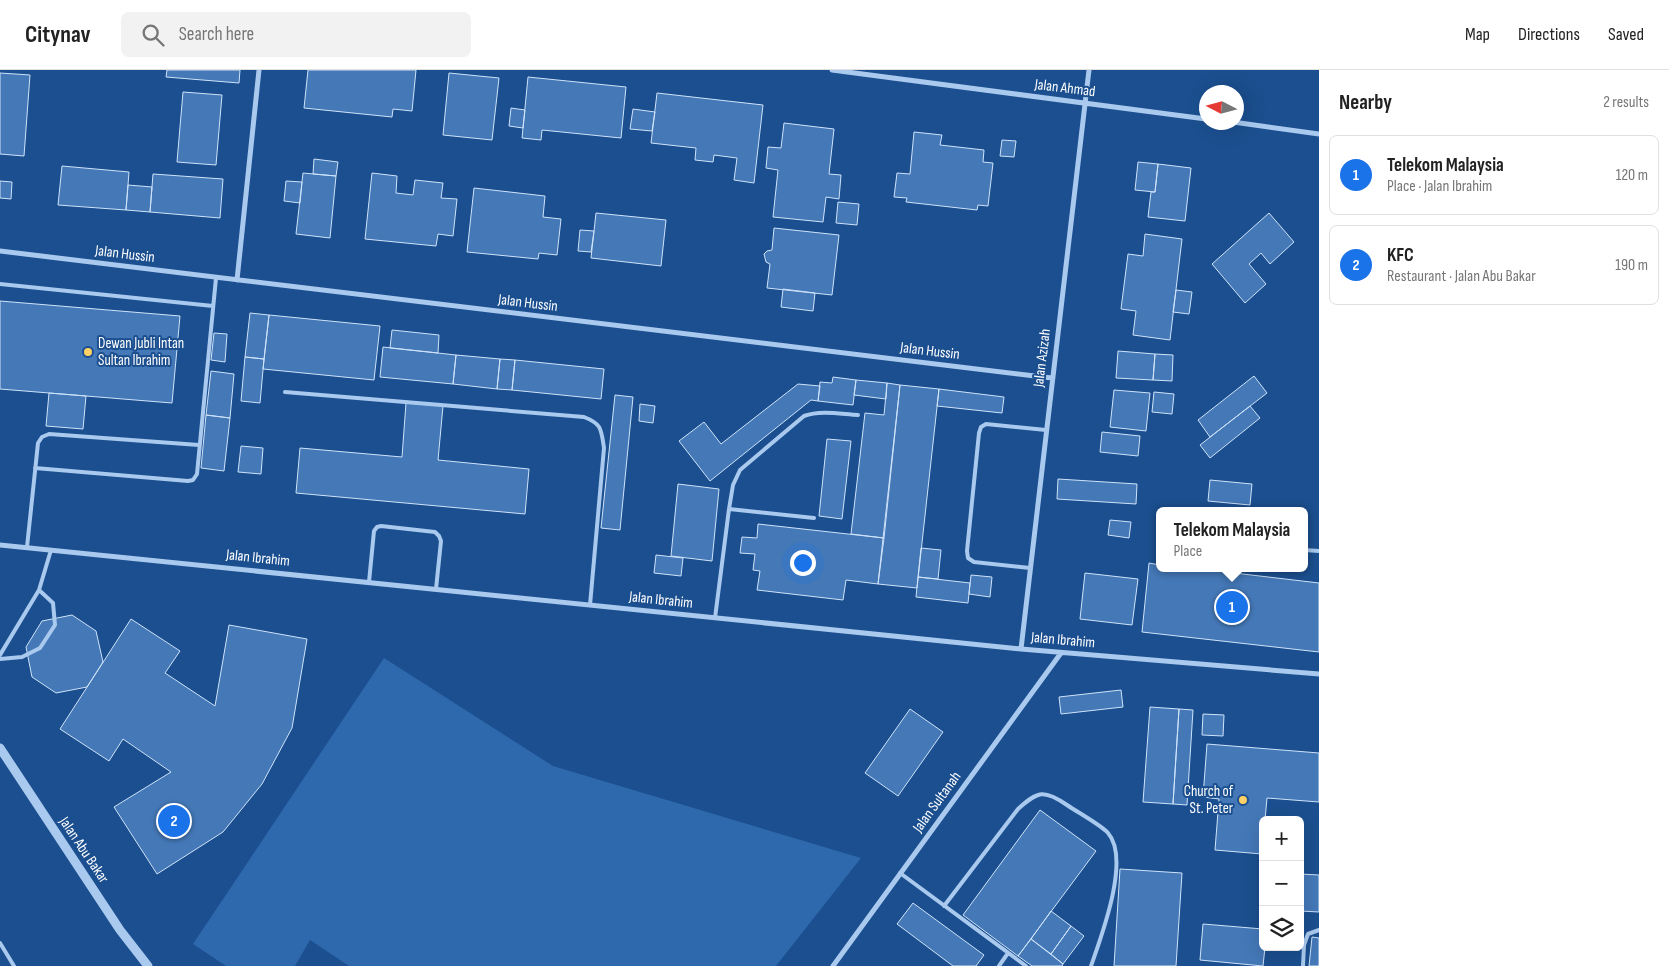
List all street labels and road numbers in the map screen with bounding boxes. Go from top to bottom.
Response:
street label: Jalan Ahmad [1033,75,1096,101]
street label: Jalan Hussin [93,241,156,267]
street label: Jalan Hussin [496,290,559,316]
street label: Jalan Azizah [1029,328,1055,389]
street label: Jalan Hussin [898,338,961,364]
street label: Jalan Ibrahim [224,545,291,571]
street label: Jalan Ibrahim [627,587,694,613]
street label: Jalan Ibrahim [1029,628,1096,652]
street label: Jalan Sultanah [908,768,965,837]
street label: Jalan Abu Bakar [54,812,114,887]

